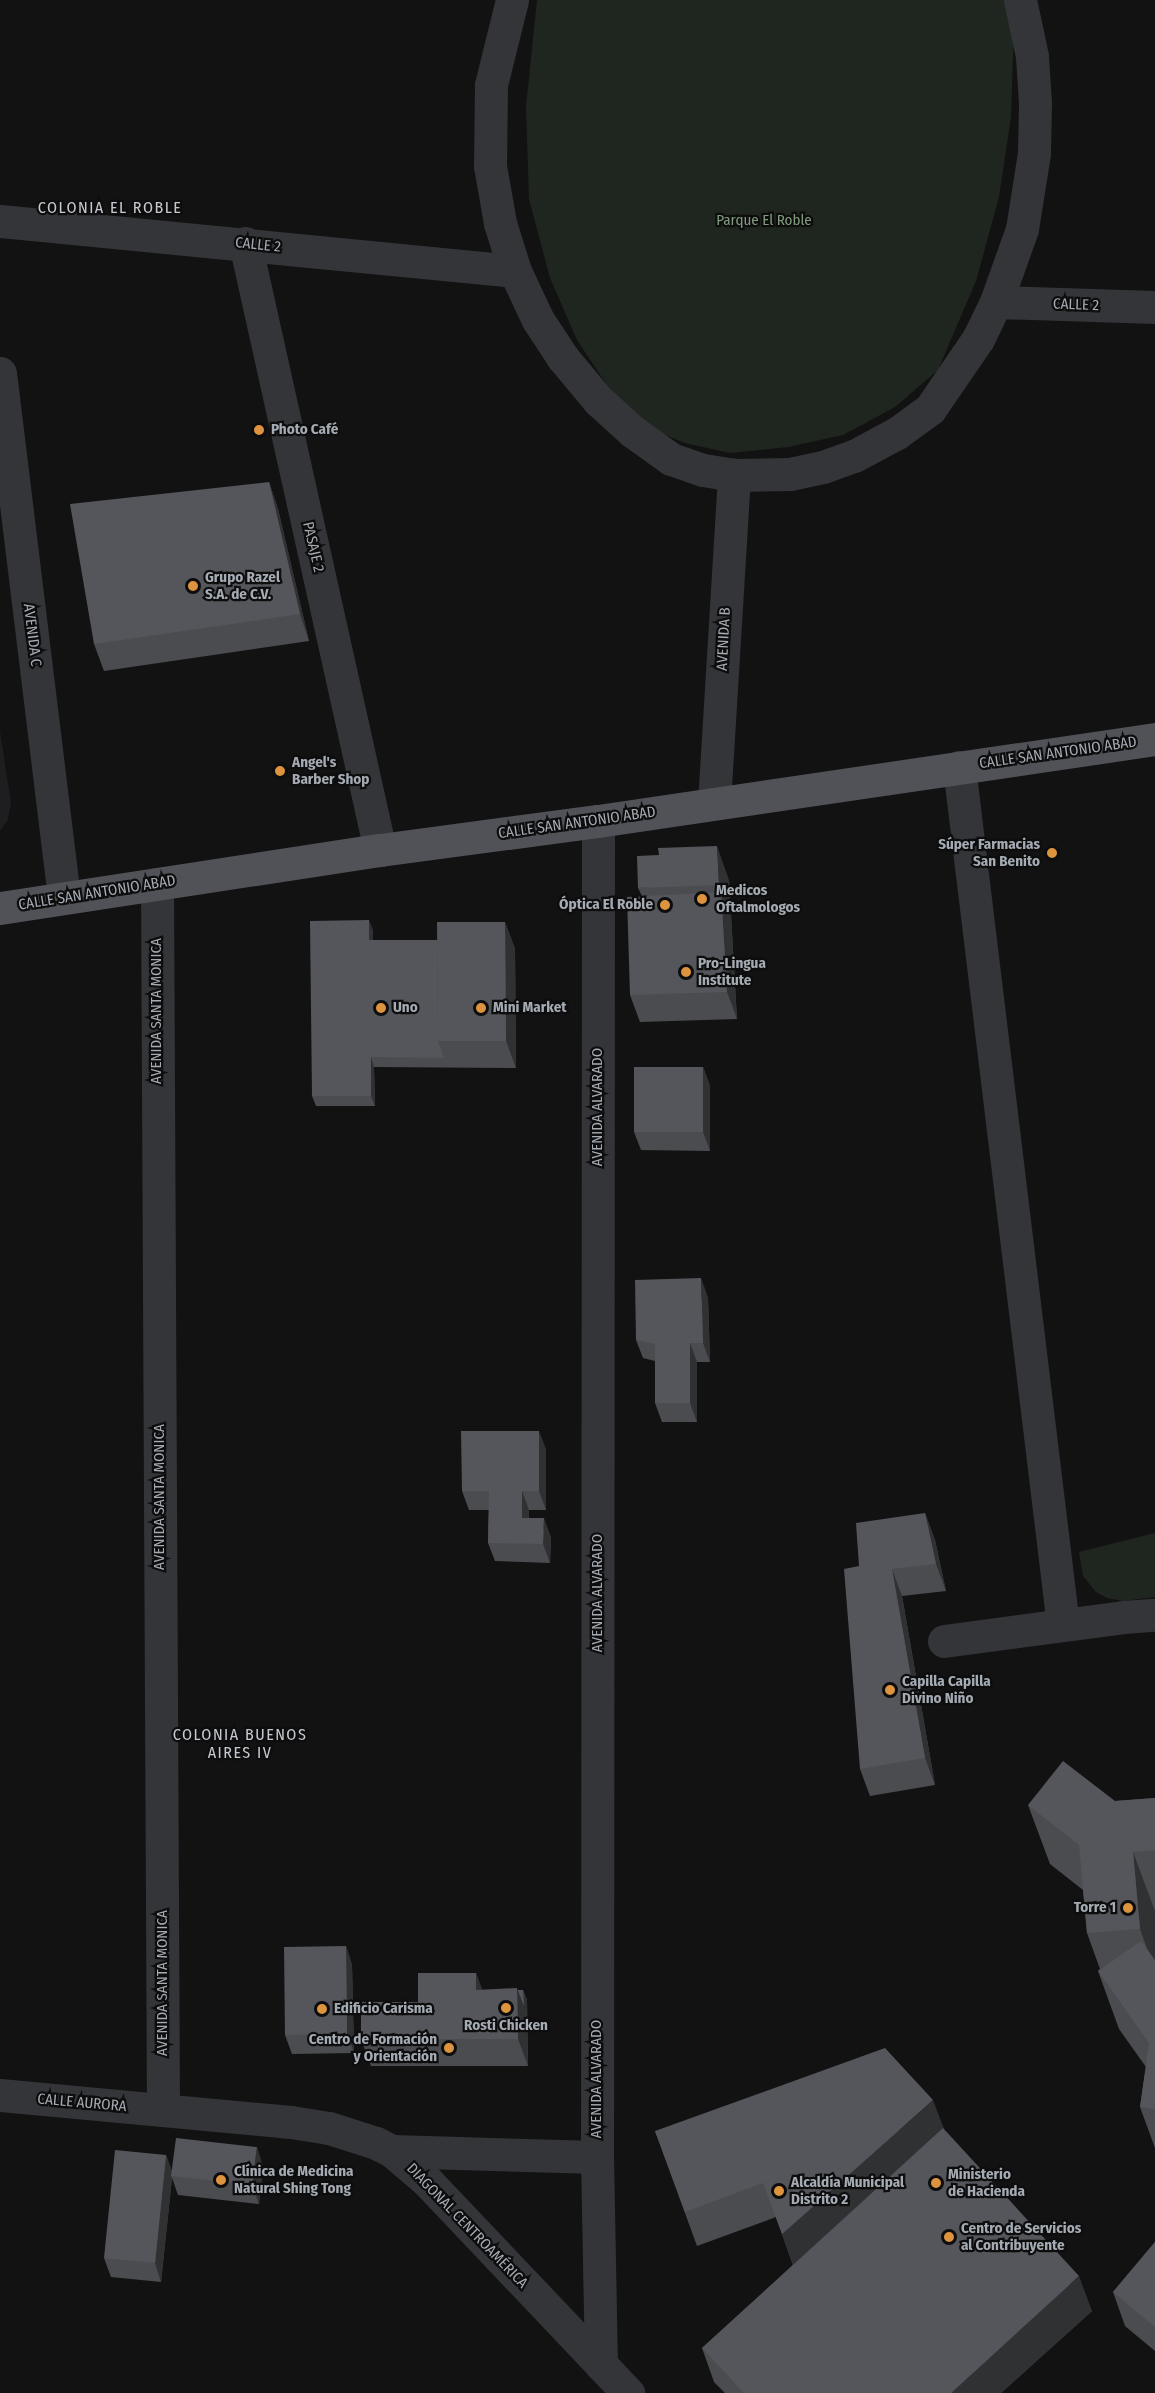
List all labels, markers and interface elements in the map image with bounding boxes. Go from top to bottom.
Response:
district label: COLONIA EL ROBLE [38,198,182,218]
park label: Parque El Roble [716,212,812,230]
street label: CALLE 2 [234,234,282,256]
street label: CALLE 2 [1053,295,1099,315]
place label: Photo Café [271,421,338,439]
marker: Photo Café [252,423,266,437]
street label: PASAJE 2 [298,520,328,574]
place label: Grupo Razel S.A. de C.V. [205,568,280,603]
marker: Grupo Razel S.A. de C.V. [186,579,200,593]
street label: AVENIDA C [19,603,45,667]
street label: AVENIDA B [713,607,735,671]
street label: CALLE SAN ANTONIO ABAD [978,733,1138,773]
place label: Angel's Barber Shop [292,753,369,788]
marker: Angel's Barber Shop [273,764,287,778]
street label: CALLE SAN ANTONIO ABAD [497,803,657,843]
place label: Súper Farmacias San Benito [938,835,1040,870]
marker: Súper Farmacias San Benito [1045,846,1059,860]
street label: CALLE SAN ANTONIO ABAD [17,872,177,914]
place label: Medicos Oftalmologos [716,881,800,916]
marker: Medicos Oftalmologos [693,890,711,908]
place label: Óptica El Roble [559,896,653,914]
marker: Óptica El Roble [658,898,672,912]
street label: AVENIDA SANTA MONICA [148,938,166,1084]
place label: Pro-Lingua Institute [698,954,766,989]
marker: Pro-Lingua Institute [679,965,693,979]
place label: Uno [393,999,418,1017]
place label: Mini Market [493,999,567,1017]
marker: Uno [374,1001,388,1015]
marker: Mini Market [474,1001,488,1015]
street label: AVENIDA ALVARADO [589,1048,607,1166]
street label: AVENIDA SANTA MONICA [151,1424,169,1570]
street label: AVENIDA ALVARADO [589,1534,607,1652]
place label: Capilla Capilla Divino Niño [902,1672,991,1707]
marker: Capilla Capilla Divino Niño [883,1683,897,1697]
district label: COLONIA BUENOS AIRES IV [173,1725,307,1763]
place label: Torre 1 [1074,1899,1116,1917]
marker: Torre 1 [1121,1901,1135,1915]
street label: AVENIDA SANTA MONICA [154,1910,172,2056]
place label: Edificio Carisma [334,2000,433,2018]
marker: Rosti Chicken [499,2001,513,2015]
marker: Edificio Carisma [315,2002,329,2016]
place label: Rosti Chicken [464,2017,548,2035]
street label: AVENIDA ALVARADO [588,2020,606,2138]
place label: Centro de Formación y Orientación [309,2030,437,2065]
marker: Centro de Formación y Orientación [442,2041,456,2055]
street label: CALLE AURORA [37,2090,127,2116]
street label: DIAGONAL CENTROAMÉRICA [403,2160,531,2292]
place label: Clínica de Medicina Natural Shing Tong [234,2162,354,2197]
place label: Ministerio de Hacienda [948,2165,1025,2200]
marker: Clínica de Medicina Natural Shing Tong [212,2171,230,2189]
place label: Alcaldía Municipal Distrito 2 [791,2173,904,2208]
marker: Ministerio de Hacienda [929,2176,943,2190]
marker: Alcaldía Municipal Distrito 2 [772,2184,786,2198]
place label: Centro de Servicios al Contribuyente [961,2219,1081,2254]
marker: Centro de Servicios al Contribuyente [942,2230,956,2244]

